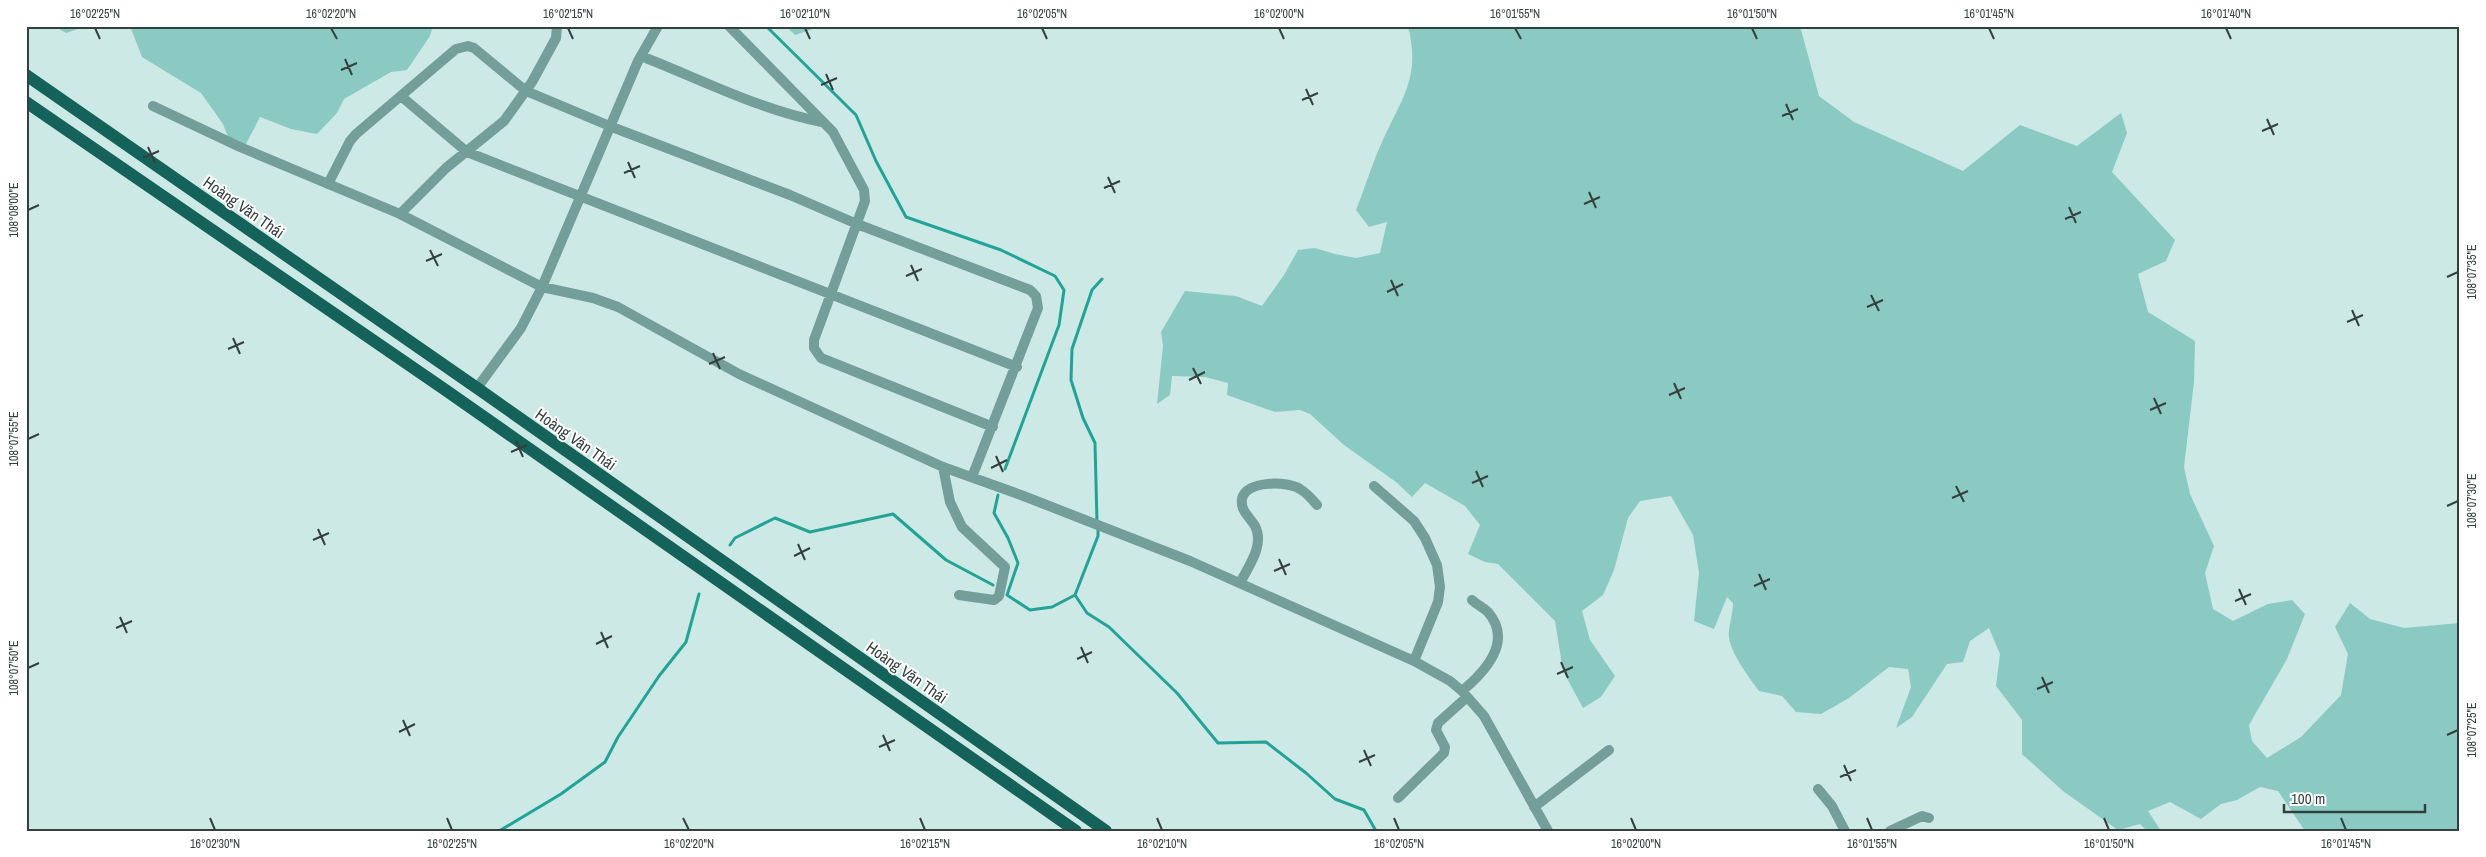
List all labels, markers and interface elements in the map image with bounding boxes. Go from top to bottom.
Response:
text: 16°02'25"N [70,6,120,22]
text: 16°02'20"N [306,6,356,22]
text: 16°02'15"N [543,6,593,22]
text: 16°02'10"N [780,6,830,22]
text: 16°02'05"N [1017,6,1067,22]
text: 16°02'00"N [1254,6,1304,22]
text: 16°01'55"N [1490,6,1540,22]
text: 16°01'50"N [1727,6,1777,22]
text: 16°01'45"N [1964,6,2014,22]
text: 16°01'40"N [2201,6,2251,22]
street label: Hoàng Văn Thái [199,171,289,243]
text: 108°08'00"E [6,182,22,238]
text: 108°07'35"E [2464,244,2480,300]
street label: Hoàng Văn Thái [531,403,621,475]
text: 108°07'55"E [6,411,22,467]
text: 108°07'30"E [2464,473,2480,529]
street label: Hoàng Văn Thái [862,636,952,708]
text: 108°07'50"E [6,640,22,696]
text: 108°07'25"E [2464,702,2480,758]
scale bar [2284,782,2425,814]
text: 100 m [2291,788,2325,809]
text: 16°02'30"N [190,836,240,852]
text: 16°02'25"N [427,836,477,852]
text: 16°02'20"N [664,836,714,852]
text: 16°02'15"N [900,836,950,852]
text: 16°02'10"N [1137,836,1187,852]
text: 16°02'05"N [1374,836,1424,852]
text: 16°02'00"N [1611,836,1661,852]
text: 16°01'55"N [1847,836,1897,852]
text: 16°01'50"N [2084,836,2134,852]
text: 16°01'45"N [2321,836,2371,852]

